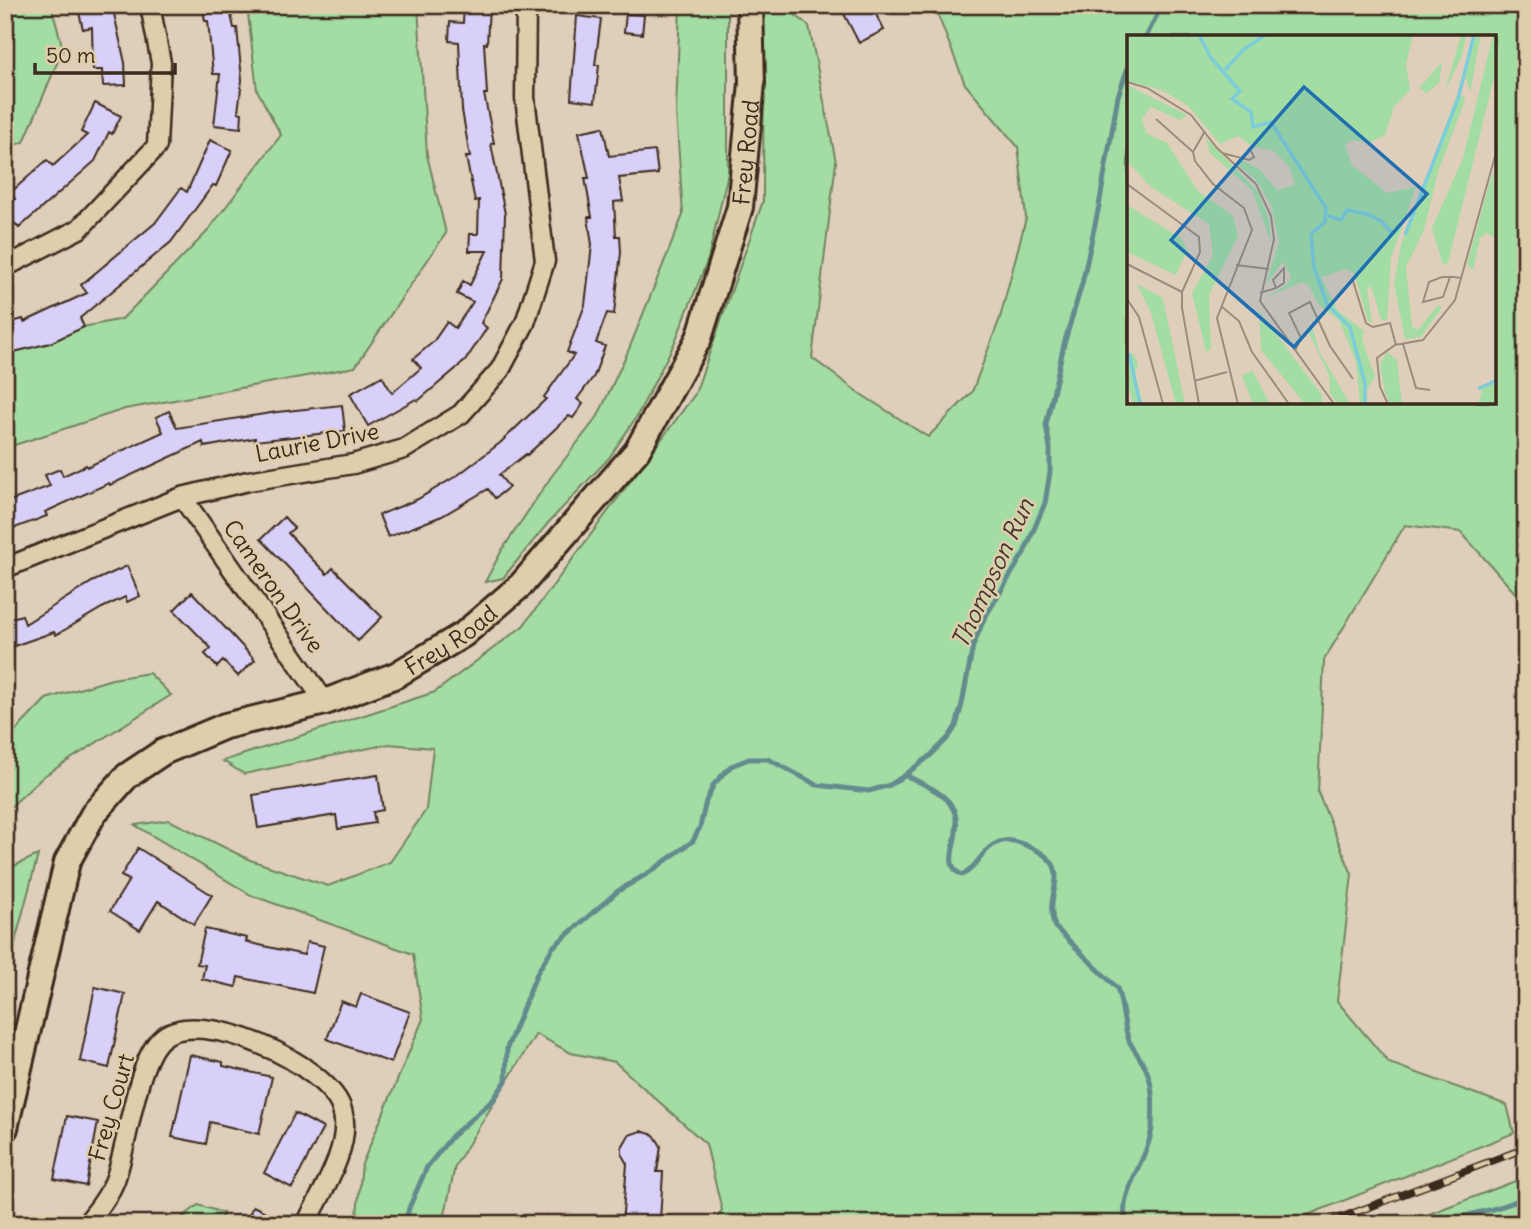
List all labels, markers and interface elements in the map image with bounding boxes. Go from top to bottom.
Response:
scale bar [35,32,175,76]
inset map [1127,35,1496,404]
text: 50 m [46,42,95,69]
street label: Frey Road [726,98,765,206]
street label: Laurie Drive [253,416,381,468]
water label: Thompson Run [944,492,1040,653]
street label: Cameron Drive [217,514,331,658]
street label: Frey Road [399,598,503,681]
street label: Frey Court [82,1050,140,1164]

